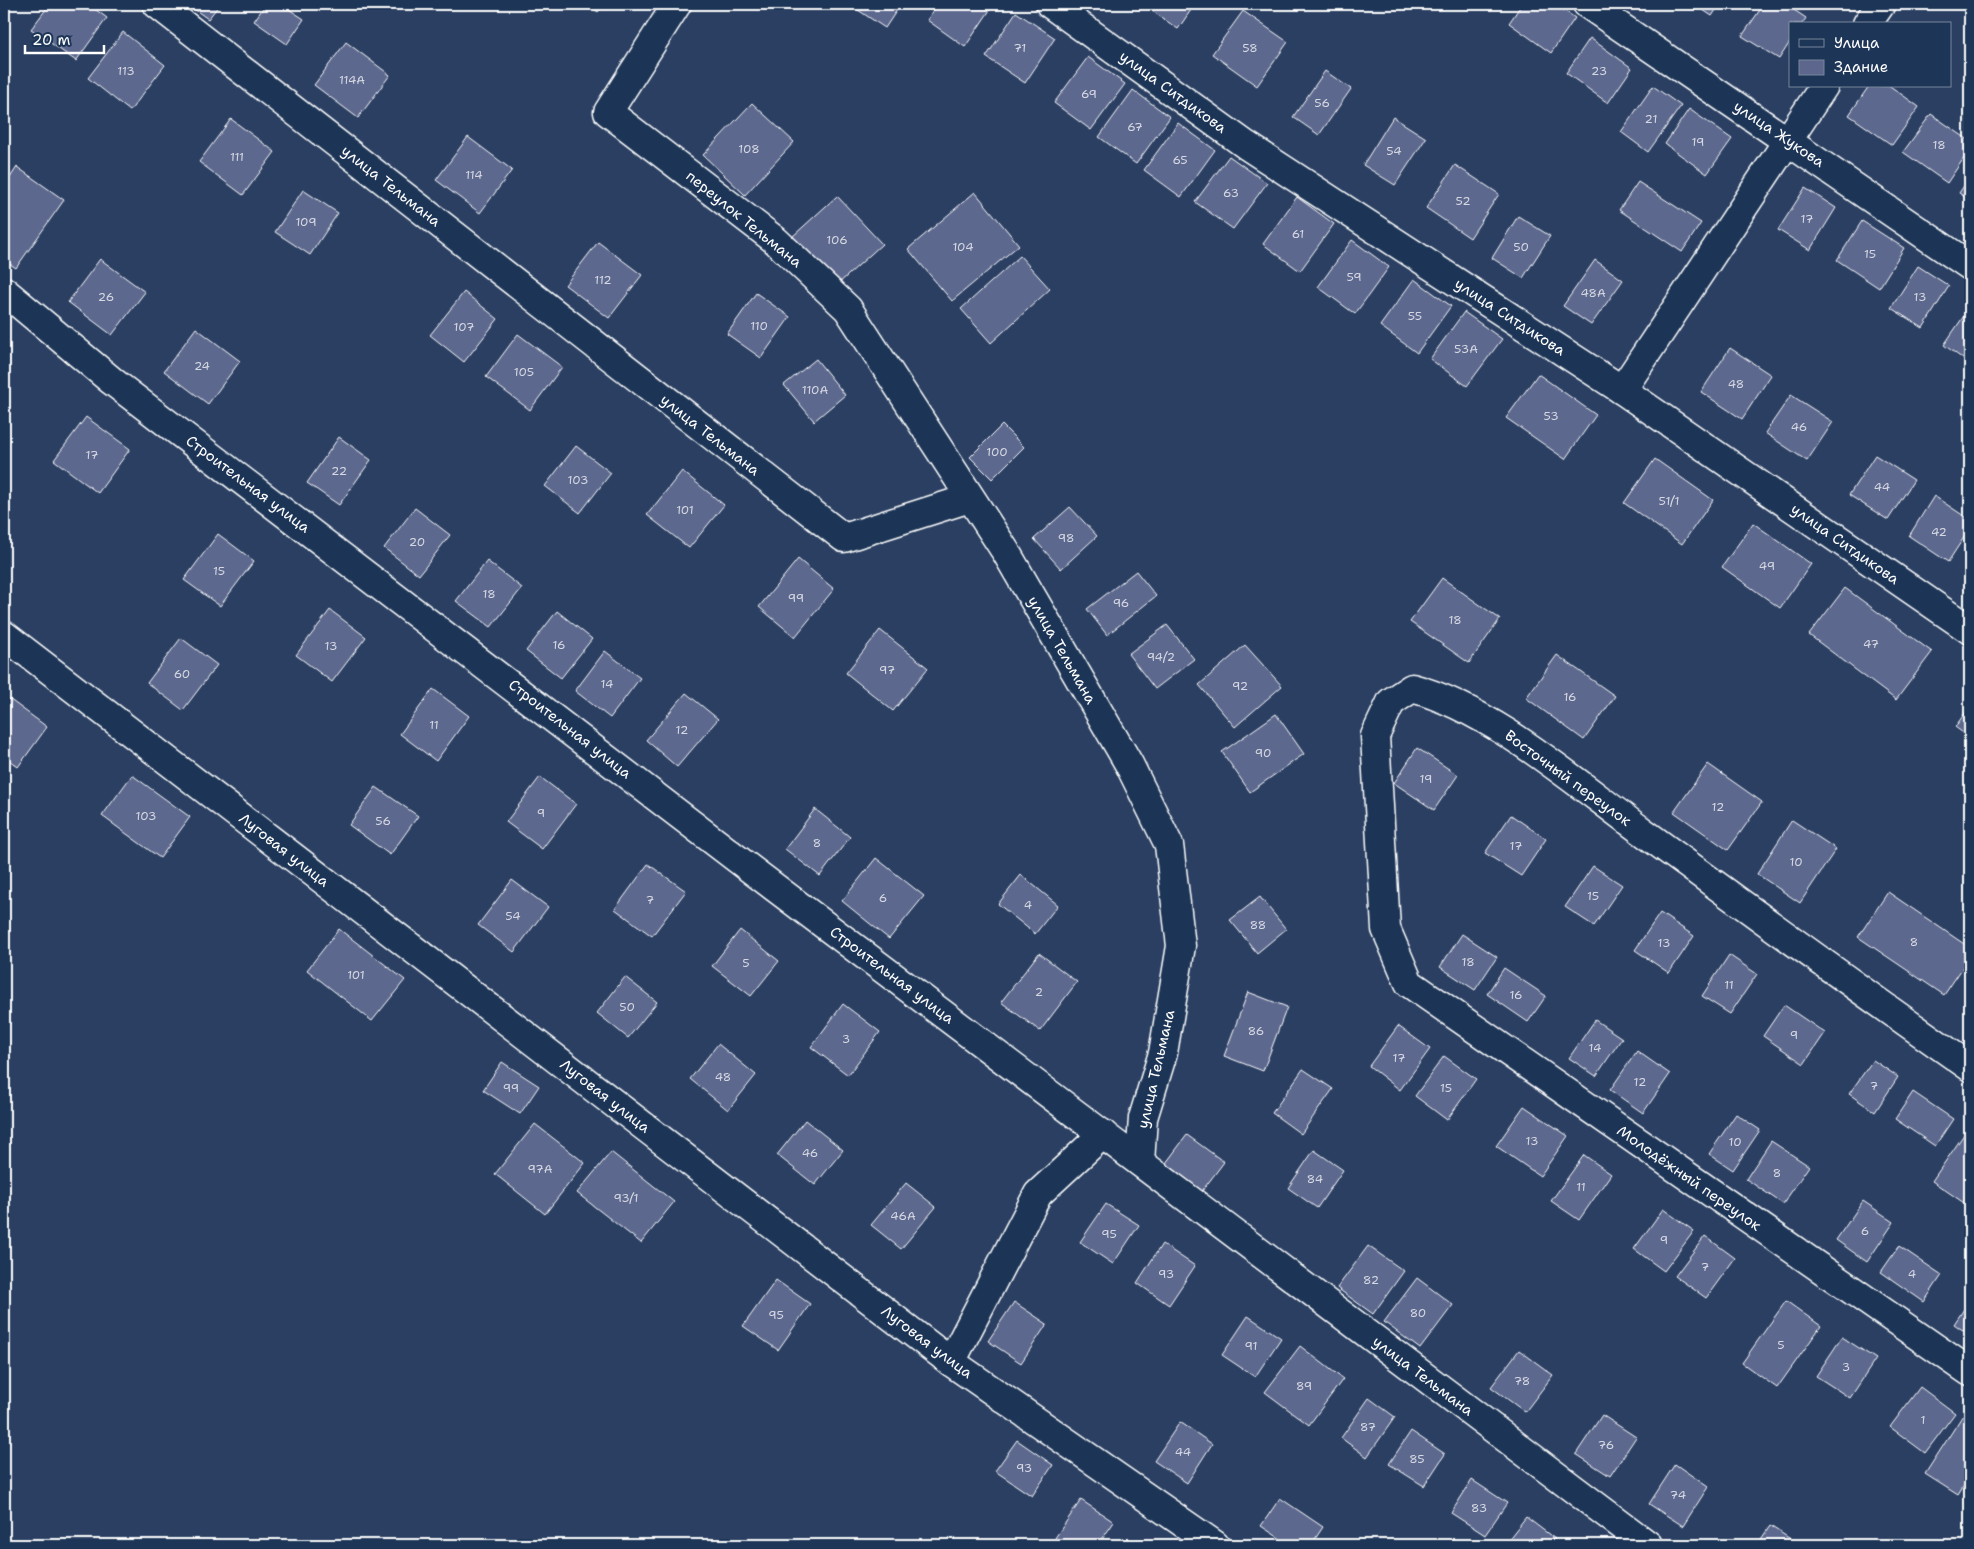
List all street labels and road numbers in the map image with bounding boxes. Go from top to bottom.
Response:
street label: улица Ситдикова [1115,46,1231,138]
street label: улица Жукова [1730,96,1829,172]
street label: улица Тельмана [337,141,445,232]
street label: переулок Тельмана [682,166,807,272]
street label: улица Ситдикова [1451,274,1570,361]
street label: улица Тельмана [656,390,764,481]
street label: Строительная улица [182,431,315,538]
street label: улица Ситдикова [1787,499,1904,589]
street label: улица Тельмана [1023,592,1101,708]
street label: Строительная улица [504,675,636,784]
street label: Восточный переулок [1501,725,1635,831]
street label: Луговая улица [235,808,334,892]
street label: Строительная улица [826,922,959,1029]
street label: улица Тельмана [1133,1007,1180,1130]
street label: Луговая улица [556,1054,655,1138]
street label: Молодёжный переулок [1613,1121,1765,1235]
street label: Луговая улица [877,1301,977,1383]
street label: улица Тельмана [1369,1332,1478,1421]

